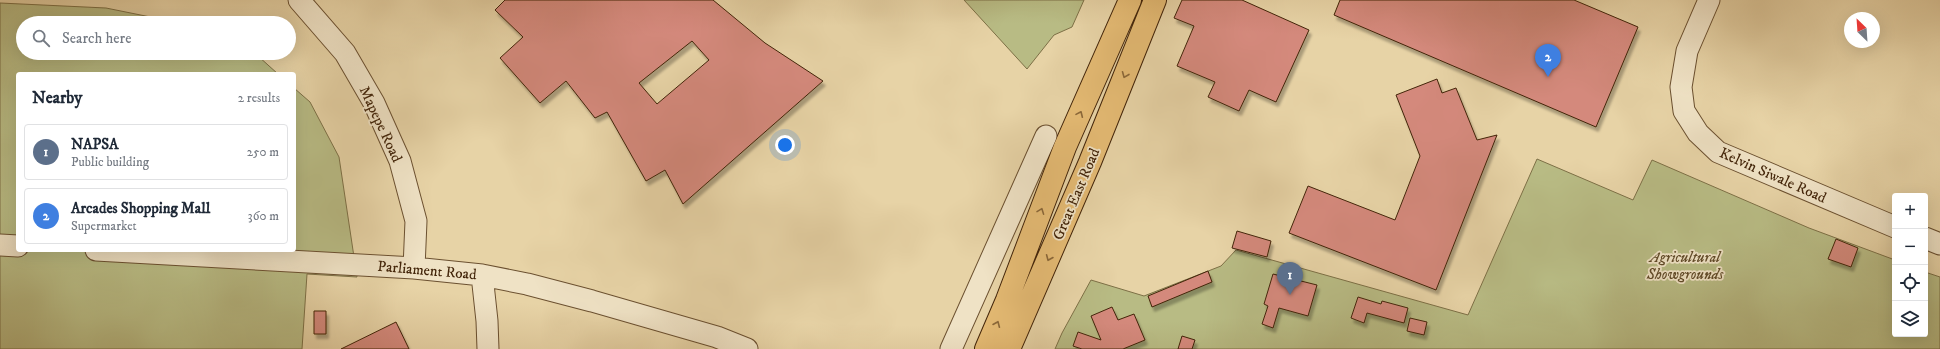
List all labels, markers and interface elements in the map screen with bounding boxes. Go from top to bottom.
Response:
north arrow [1844,12,1880,48]
search box [16,16,296,60]
icon: search [30,27,52,49]
text: Search here [62,29,131,48]
pin: 2 [1535,44,1561,77]
one-way arrow [1122,70,1130,78]
street label: Mapepe Road [355,83,407,166]
text: Nearby [32,87,82,109]
text: 2 results [238,90,280,106]
one-way arrow [1075,110,1083,118]
text: NAPSA [71,135,119,154]
your location [775,135,795,155]
street label: Kelvin Siwale Road [1716,143,1830,208]
text: 1 [44,144,48,160]
text: 250 m [247,144,279,160]
street label: Great East Road [1049,145,1105,243]
text: Public building [71,154,149,170]
map controls [1892,193,1928,337]
button: + [1892,193,1928,229]
text: Arcades Shopping Mall [71,199,210,218]
one-way arrow [1036,207,1044,214]
text: 2 [43,208,49,224]
text: 360 m [248,208,279,224]
text: Supermarket [71,218,137,234]
button: − [1892,229,1928,265]
park label: Agricultural Showgrounds [1646,248,1724,284]
one-way arrow [1045,255,1053,262]
street label: Parliament Road [377,257,478,284]
pin: 1 [1277,262,1303,295]
button: locate [1892,265,1928,301]
button: layers [1892,301,1928,337]
one-way arrow [992,321,1000,328]

